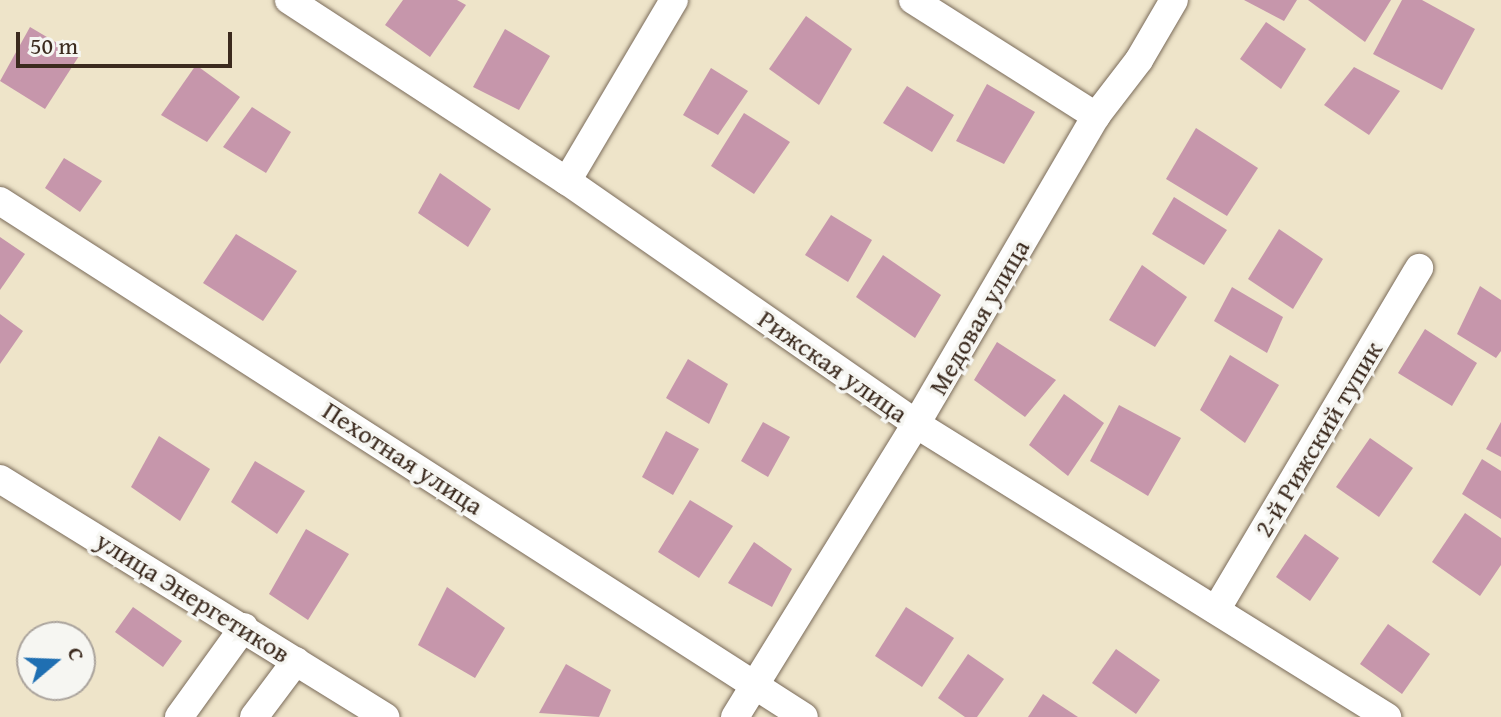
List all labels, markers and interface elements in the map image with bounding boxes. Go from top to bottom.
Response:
scale bar [20,16,236,66]
text: 50 m [30,28,78,63]
street label: Медовая улица [922,234,1036,400]
street label: Рижская улица [752,303,914,429]
street label: 2-й Рижский тупик [1247,336,1389,542]
street label: Пехотная улица [317,395,489,521]
street label: улица Энергетиков [90,525,296,669]
north arrow [16,621,96,701]
text: С [60,643,94,665]

